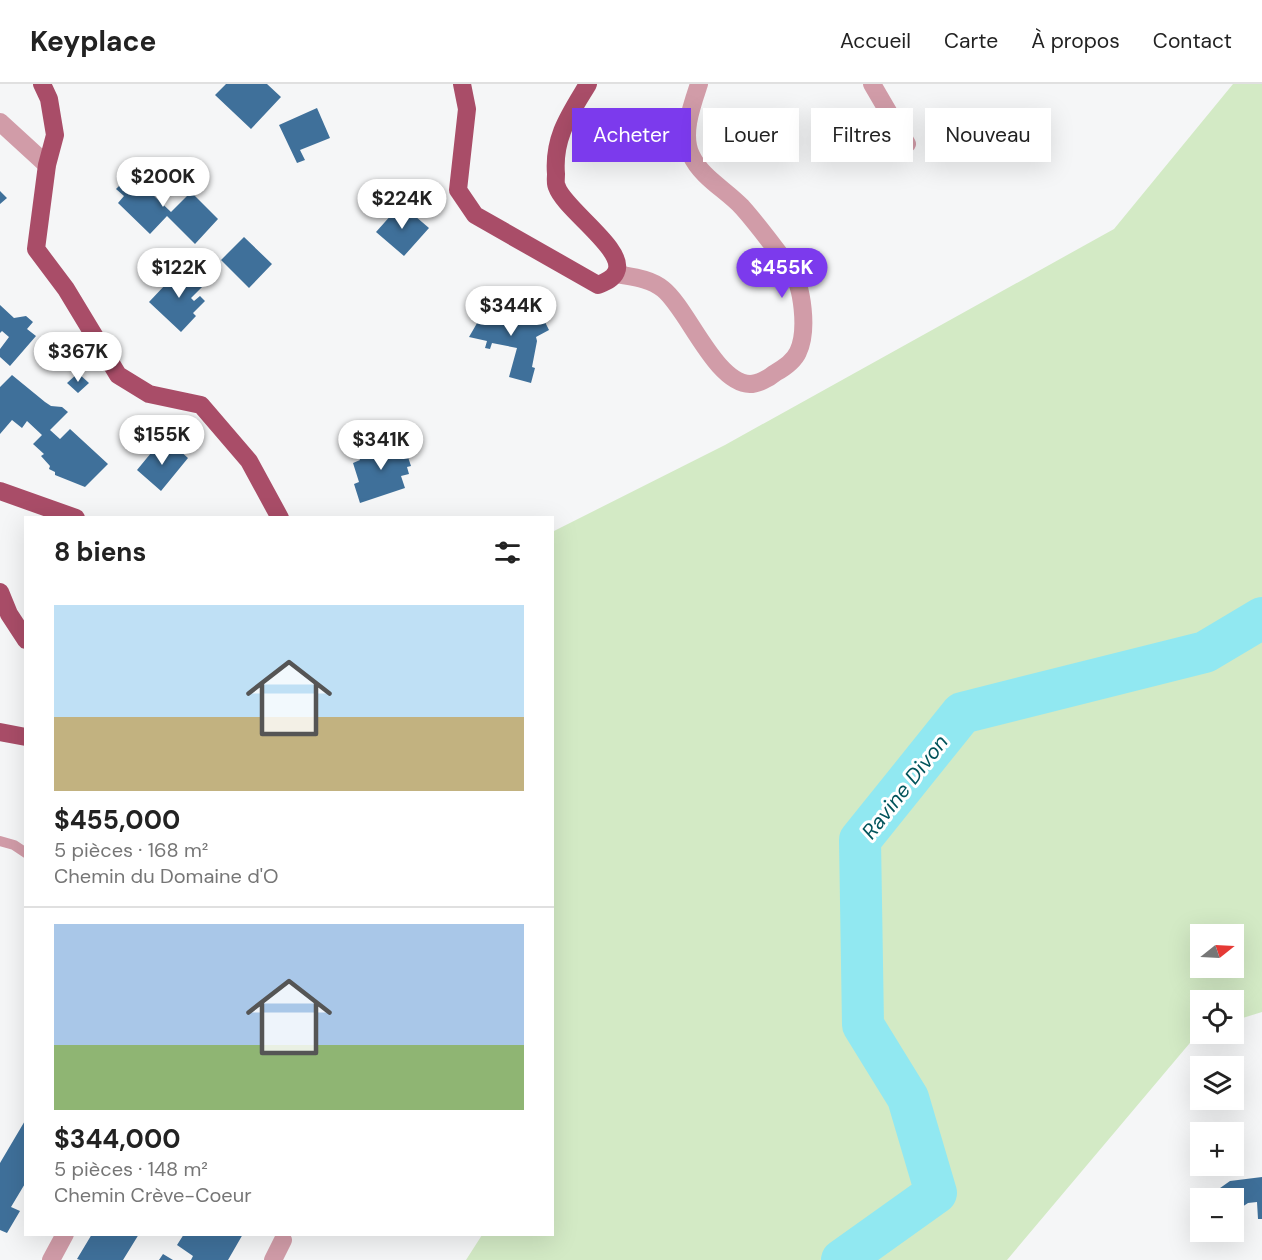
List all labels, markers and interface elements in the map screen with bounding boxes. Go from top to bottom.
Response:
text: Keyplace [30,23,156,60]
text: Accueil [840,27,911,55]
text: Carte [944,27,998,55]
text: À propos [1031,27,1120,55]
text: Contact [1153,27,1232,55]
chip: Acheter [572,108,691,162]
chip: Louer [703,108,799,162]
chip: Filtres [811,108,913,162]
chip: Nouveau [925,108,1051,162]
pin: $200K [121,157,205,208]
text: $200K [131,163,195,189]
pin: $224K [360,179,444,230]
text: $224K [371,185,433,211]
pin: $122K [137,248,221,299]
pin: $455K [740,248,824,299]
text: $122K [151,254,207,280]
text: $455K [750,254,814,280]
pin: $344K [469,286,553,337]
text: $344K [479,292,543,318]
pin: $367K [36,332,120,383]
text: $367K [48,338,108,364]
pin: $155K [120,415,204,466]
pin: $341K [339,420,423,471]
text: $155K [133,421,191,447]
text: $341K [352,426,410,452]
text: 8 biens [54,535,146,569]
icon: filters [491,536,524,569]
icon: home [235,644,343,752]
water label: Ravine Divon [855,729,955,845]
text: $455,000 [54,803,180,837]
text: 5 pièces · 168 m² [54,837,208,863]
text: Chemin du Domaine d'O [54,863,278,889]
north arrow [1190,924,1244,978]
map controls [1190,924,1244,1242]
icon: home [235,963,343,1071]
button: locate [1190,990,1244,1044]
button: layers [1190,1056,1244,1110]
text: $344,000 [54,1122,181,1156]
button: + [1190,1122,1244,1176]
text: 5 pièces · 148 m² [54,1156,208,1182]
text: Chemin Crève-Coeur [54,1182,252,1208]
button: − [1190,1188,1244,1242]

